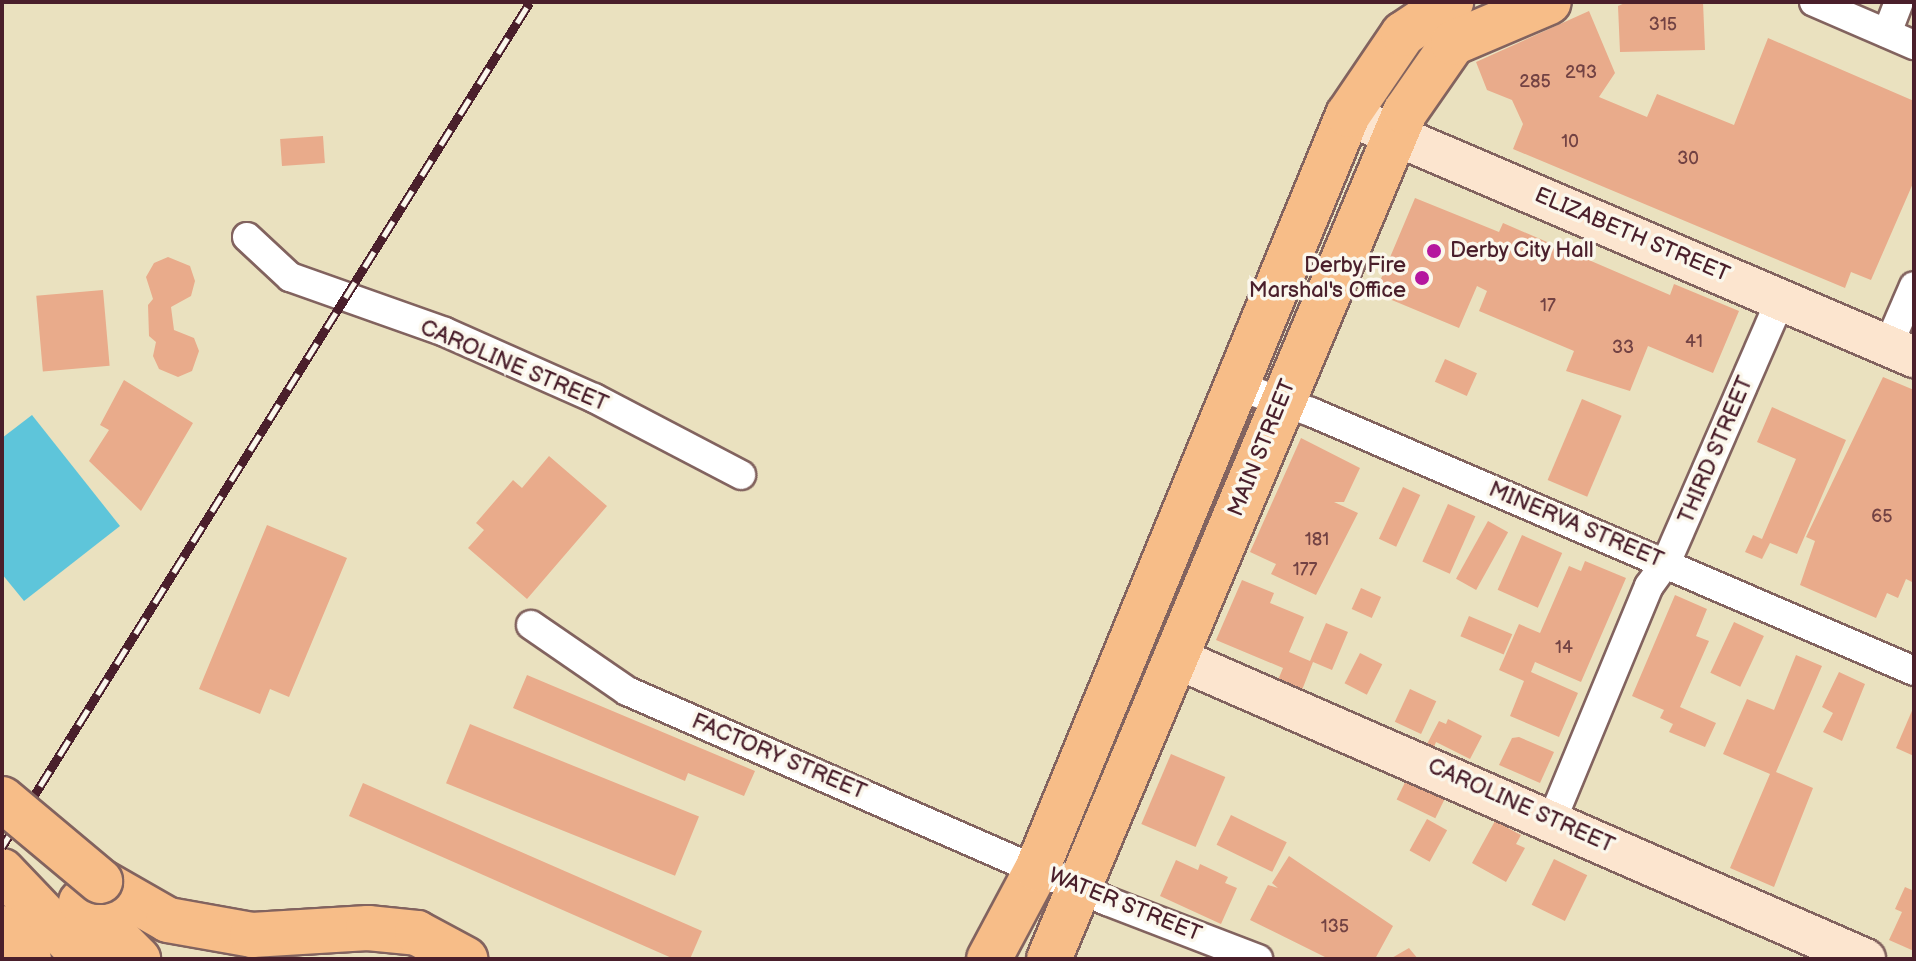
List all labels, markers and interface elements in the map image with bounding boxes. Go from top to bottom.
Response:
house number: 315 [1649,14,1677,36]
house number: 293 [1565,62,1597,84]
house number: 285 [1519,71,1551,93]
house number: 10 [1561,131,1579,153]
house number: 30 [1677,148,1699,170]
street label: ELIZABETH STREET [1530,182,1734,288]
place label: Derby City Hall [1450,238,1596,264]
marker: Derby City Hall [1425,242,1443,260]
place label: Derby Fire Marshal's Office [1249,252,1406,304]
marker: Derby Fire Marshal's Office [1413,269,1431,287]
house number: 17 [1540,295,1556,317]
street label: CAROLINE STREET [416,314,612,418]
house number: 41 [1685,331,1703,353]
house number: 33 [1612,337,1634,359]
street label: THIRD STREET [1673,372,1759,528]
street label: MAIN STREET [1222,375,1302,521]
street label: MINERVA STREET [1485,476,1667,574]
house number: 65 [1871,506,1893,528]
house number: 181 [1305,529,1329,551]
house number: 177 [1293,559,1317,581]
house number: 14 [1555,637,1573,659]
street label: FACTORY STREET [688,708,870,806]
street label: CAROLINE STREET [1423,753,1619,859]
street label: WATER STREET [1045,862,1205,948]
house number: 135 [1321,916,1349,938]

